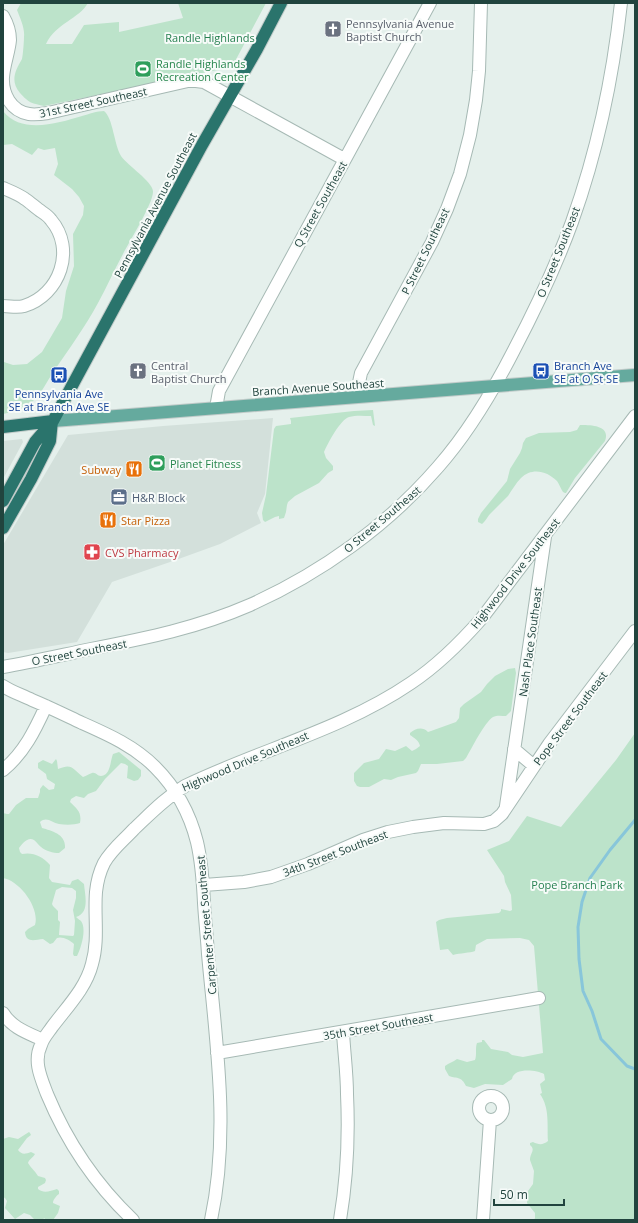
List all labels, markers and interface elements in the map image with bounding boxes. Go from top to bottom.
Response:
place label: Pennsylvania Avenue Baptist Church [346,16,454,44]
church icon: Pennsylvania Avenue Baptist Church [323,19,343,39]
park label: Randle Highlands [165,30,255,45]
place label: Randle Highlands Recreation Center [156,56,249,84]
sports icon: Randle Highlands Recreation Center [133,59,153,79]
street label: 31st Street Southeast [38,83,148,121]
street label: Pennsylvania Avenue Southeast [110,130,200,280]
street label: Q Street Southeast [290,158,350,250]
street label: O Street Southeast [533,204,583,300]
street label: P Street Southeast [398,205,453,297]
place label: Central Baptist Church [151,358,227,386]
place label: Branch Ave SE at O St SE [554,358,618,386]
church icon: Central Baptist Church [128,361,148,381]
bus stop icon: Branch Ave SE at O St SE [531,361,551,381]
bus stop icon: Pennsylvania Ave SE at Branch Ave SE [49,365,69,385]
street label: Branch Avenue Southeast [252,375,384,399]
place label: Pennsylvania Ave SE at Branch Ave SE [9,386,109,414]
sports icon: Planet Fitness [147,453,167,473]
place label: Planet Fitness [170,456,241,471]
restaurant icon: Subway [124,459,144,479]
place label: Subway [81,462,121,477]
street label: O Street Southeast [340,482,424,556]
office icon: H&R Block [109,487,129,507]
place label: H&R Block [132,490,186,505]
restaurant icon: Star Pizza [98,510,118,530]
place label: Star Pizza [121,513,170,528]
street label: Highwood Drive Southeast [467,515,563,631]
pharmacy icon: CVS Pharmacy [82,542,102,562]
place label: CVS Pharmacy [105,545,179,560]
street label: Nash Place Southeast [515,586,545,698]
street label: O Street Southeast [30,635,128,669]
street label: Pope Street Southeast [530,668,610,768]
street label: Highwood Drive Southeast [179,727,311,795]
street label: 34th Street Southeast [280,826,390,880]
street label: Carpenter Street Southeast [192,855,220,995]
park label: Pope Branch Park [531,877,623,892]
street label: 35th Street Southeast [322,1009,434,1043]
scale bar [494,1181,564,1207]
text: 50 m [500,1186,528,1203]

